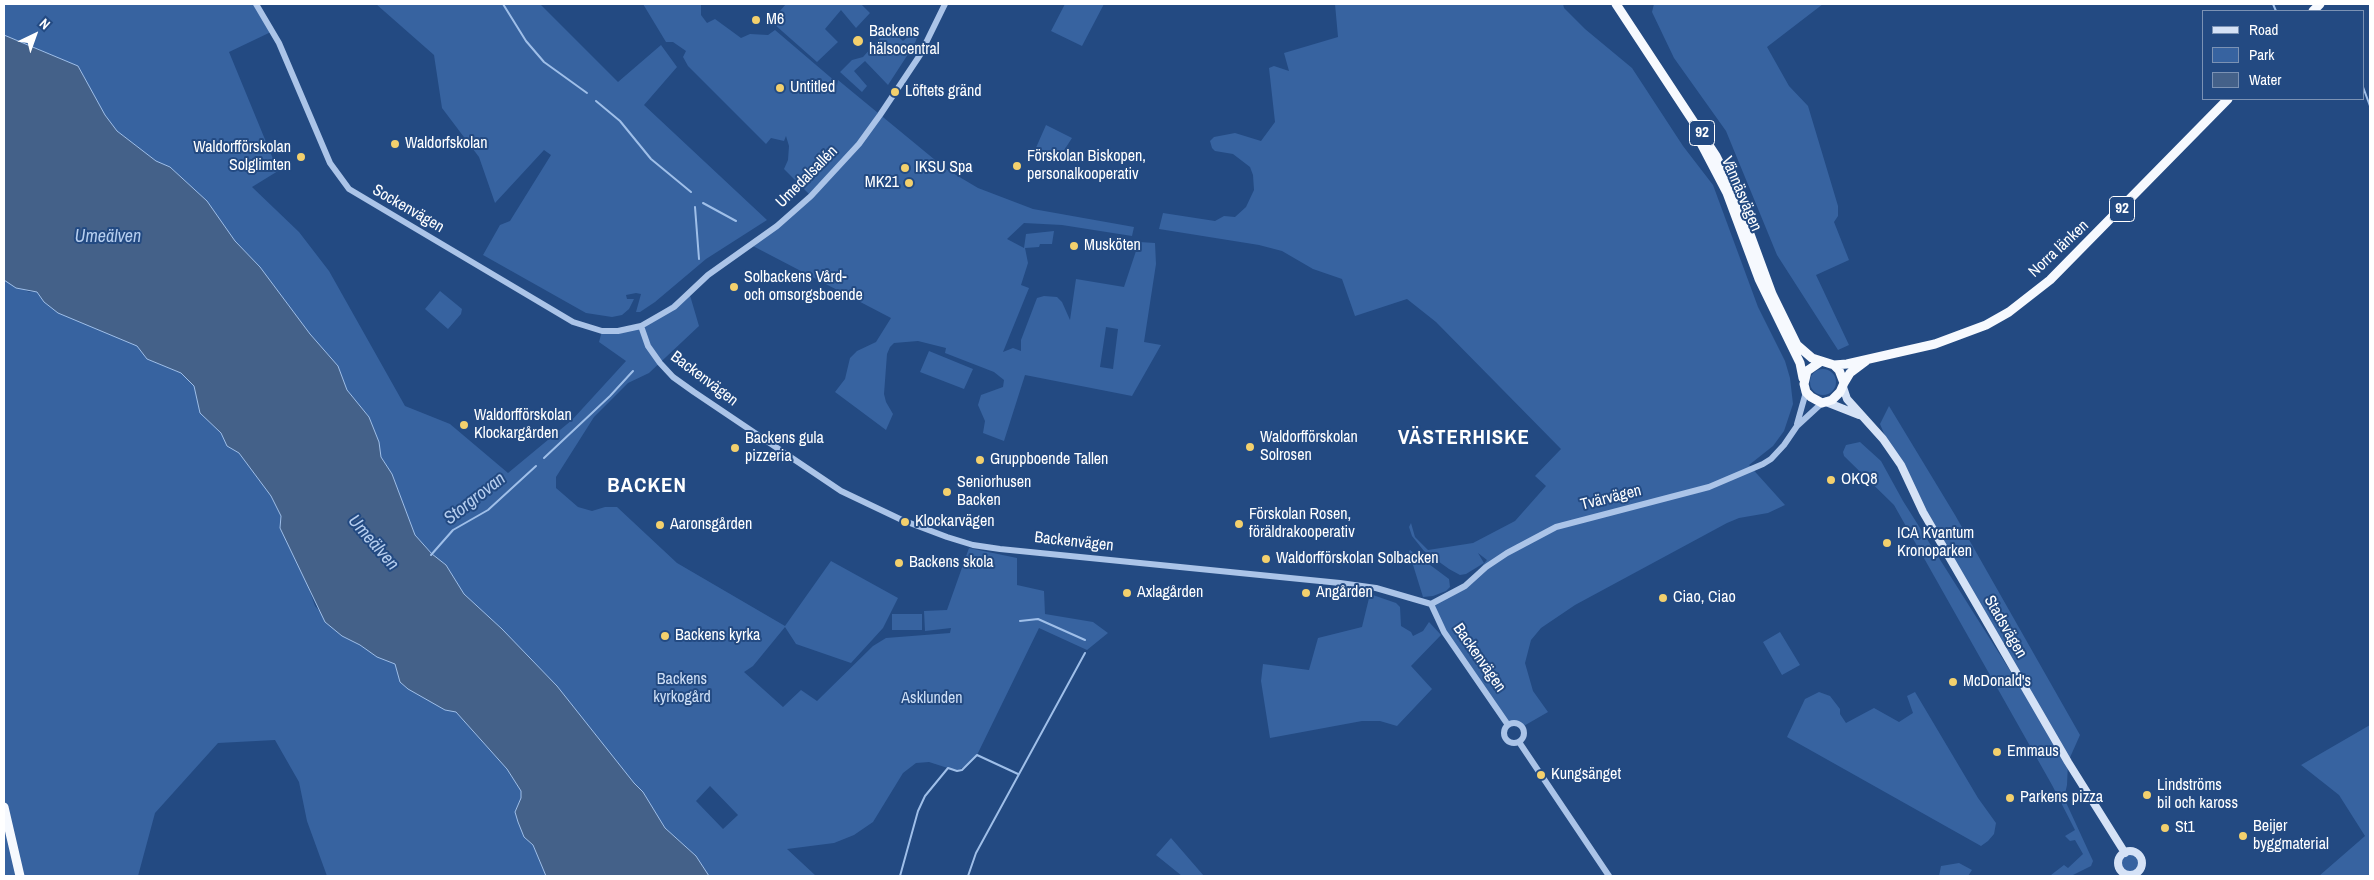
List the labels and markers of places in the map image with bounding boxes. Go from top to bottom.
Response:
place label: M6 [766,10,784,30]
marker: M6 [750,14,762,26]
place label: Backens hälsocentral [869,22,940,60]
marker: Backens hälsocentral [851,34,865,48]
place label: Untitled [790,78,835,98]
marker: Untitled [774,82,786,94]
place label: Löftets gränd [905,82,982,102]
marker: Löftets gränd [889,86,901,98]
place label: Waldorfskolan [405,134,488,154]
place label: Waldorfförskolan Solglimten [193,138,291,176]
marker: Waldorfskolan [389,138,401,150]
place label: Förskolan Biskopen, personalkooperativ [1027,147,1146,185]
marker: Waldorfförskolan Solglimten [295,151,307,163]
place label: IKSU Spa [915,158,973,178]
marker: Förskolan Biskopen, personalkooperativ [1011,160,1023,172]
marker: IKSU Spa [899,162,911,174]
place label: MK21 [865,173,899,193]
marker: MK21 [903,177,915,189]
place label: Musköten [1084,236,1141,256]
marker: Musköten [1068,240,1080,252]
place label: Solbackens Vård- och omsorgsboende [744,268,863,306]
marker: Solbackens Vård- och omsorgsboende [728,281,740,293]
place label: Waldorfförskolan Klockargården [474,406,572,444]
marker: Waldorfförskolan Klockargården [458,419,470,431]
place label: Waldorfförskolan Solrosen [1260,428,1358,466]
place label: Backens gula pizzeria [745,429,824,467]
marker: Waldorfförskolan Solrosen [1244,441,1256,453]
marker: Backens gula pizzeria [729,442,741,454]
place label: Gruppboende Tallen [990,450,1108,470]
marker: Gruppboende Tallen [974,454,986,466]
place label: OKQ8 [1841,470,1877,490]
place label: Seniorhusen Backen [957,473,1031,511]
marker: OKQ8 [1825,474,1837,486]
marker: Seniorhusen Backen [941,486,953,498]
place label: Förskolan Rosen, föräldrakooperativ [1249,505,1355,543]
place label: Klockarvägen [915,512,994,532]
place label: Aaronsgården [670,515,752,535]
marker: Klockarvägen [899,516,911,528]
marker: Förskolan Rosen, föräldrakooperativ [1233,518,1245,530]
marker: Aaronsgården [654,519,666,531]
place label: ICA Kvantum Kronoparken [1897,524,1974,562]
marker: ICA Kvantum Kronoparken [1881,537,1893,549]
place label: Waldorfförskolan Solbacken [1276,549,1439,569]
place label: Backens skola [909,553,994,573]
marker: Waldorfförskolan Solbacken [1260,553,1272,565]
marker: Backens skola [893,557,905,569]
place label: Axlagården [1137,583,1203,603]
place label: Angården [1316,583,1373,603]
marker: Axlagården [1121,587,1133,599]
marker: Angården [1300,587,1312,599]
place label: Ciao, Ciao [1673,588,1736,608]
marker: Ciao, Ciao [1657,592,1669,604]
place label: Backens kyrka [675,626,760,646]
marker: Backens kyrka [659,630,671,642]
place label: McDonald's [1963,672,2031,692]
marker: McDonald's [1947,676,1959,688]
place label: Emmaus [2007,742,2059,762]
marker: Emmaus [1991,746,2003,758]
place label: Kungsänget [1551,765,1621,785]
marker: Kungsänget [1535,769,1547,781]
place label: Lindströms bil och kaross [2157,776,2238,814]
place label: Parkens pizza [2020,788,2103,808]
marker: Lindströms bil och kaross [2141,789,2153,801]
marker: Parkens pizza [2004,792,2016,804]
place label: Beijer byggmaterial [2253,817,2329,855]
place label: St1 [2175,818,2195,838]
marker: St1 [2159,822,2171,834]
marker: Beijer byggmaterial [2237,830,2249,842]

